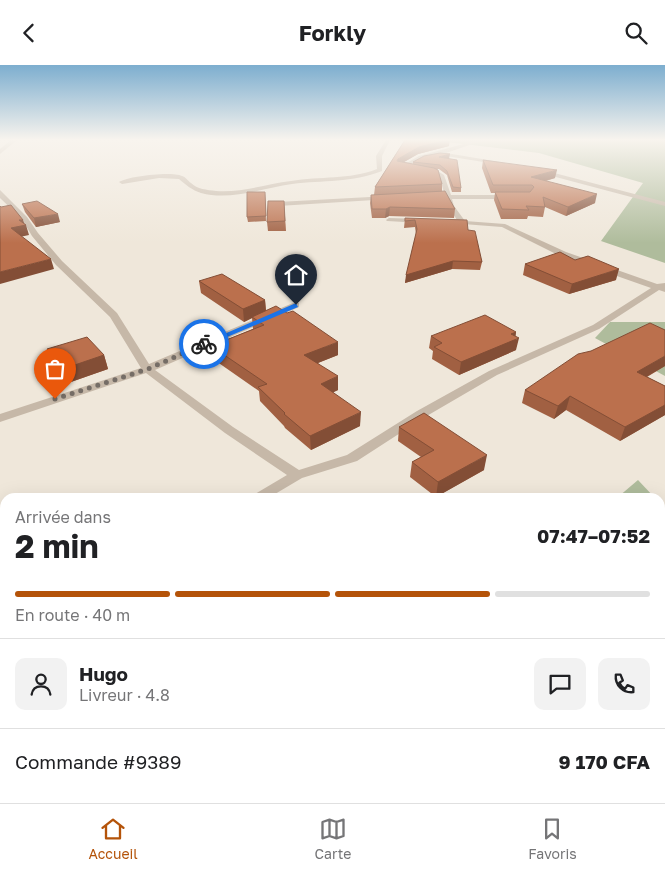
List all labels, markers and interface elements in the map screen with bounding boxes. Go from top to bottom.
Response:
icon: back [15,19,43,47]
text: Forkly [299,19,366,46]
icon: search [622,19,650,47]
pin [275,254,317,305]
icon: home [282,261,310,289]
courier [179,319,229,369]
icon: bike [190,330,218,358]
pin [34,348,76,399]
icon: bag [41,355,69,383]
text: Arrivée dans [15,507,111,527]
text: 07:47–07:52 [537,524,650,547]
text: 2 min [15,527,99,565]
text: En route · 40 m [15,605,130,625]
button: person [15,658,67,710]
button: chat [534,658,586,710]
button: phone [598,658,650,710]
text: Hugo [79,662,128,685]
text: Livreur · 4.8 [79,685,170,705]
text: Commande #9389 [15,750,181,773]
text: 9 170 CFA [559,750,650,773]
tab: Accueil [88,815,138,862]
tab: Carte [315,815,351,862]
tab: Favoris [528,815,577,862]

